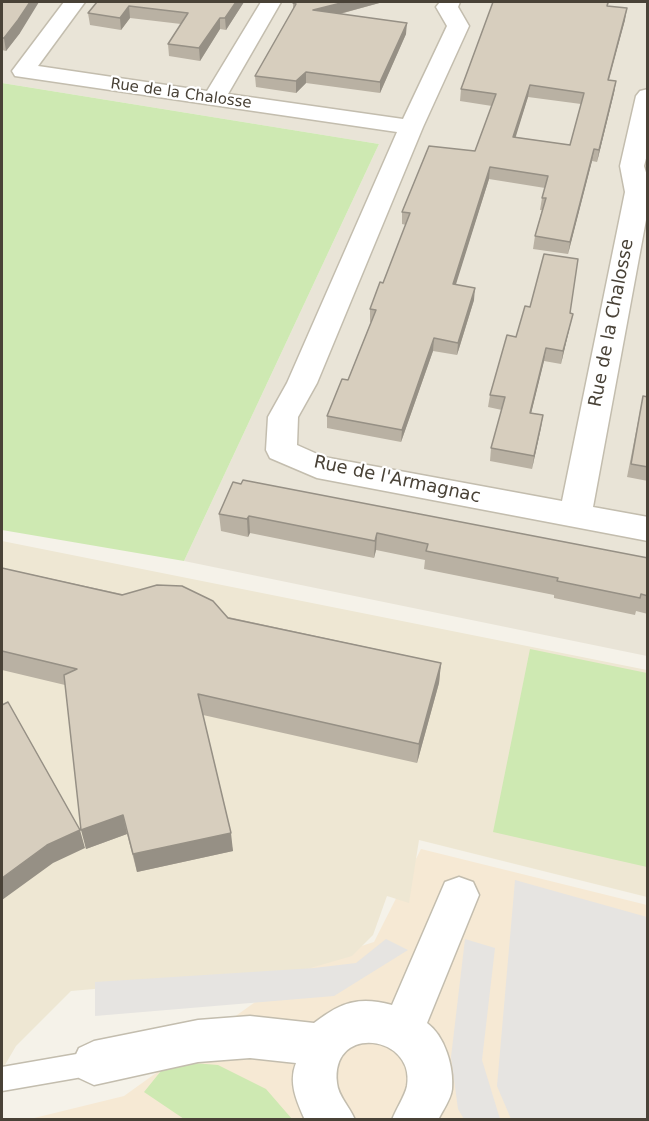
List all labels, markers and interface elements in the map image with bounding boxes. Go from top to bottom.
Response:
street label: Rue de la Chalosse [109,75,253,113]
street label: Rue de la Chalosse [585,237,639,409]
street label: Rue de l'Armagnac [312,452,482,508]

